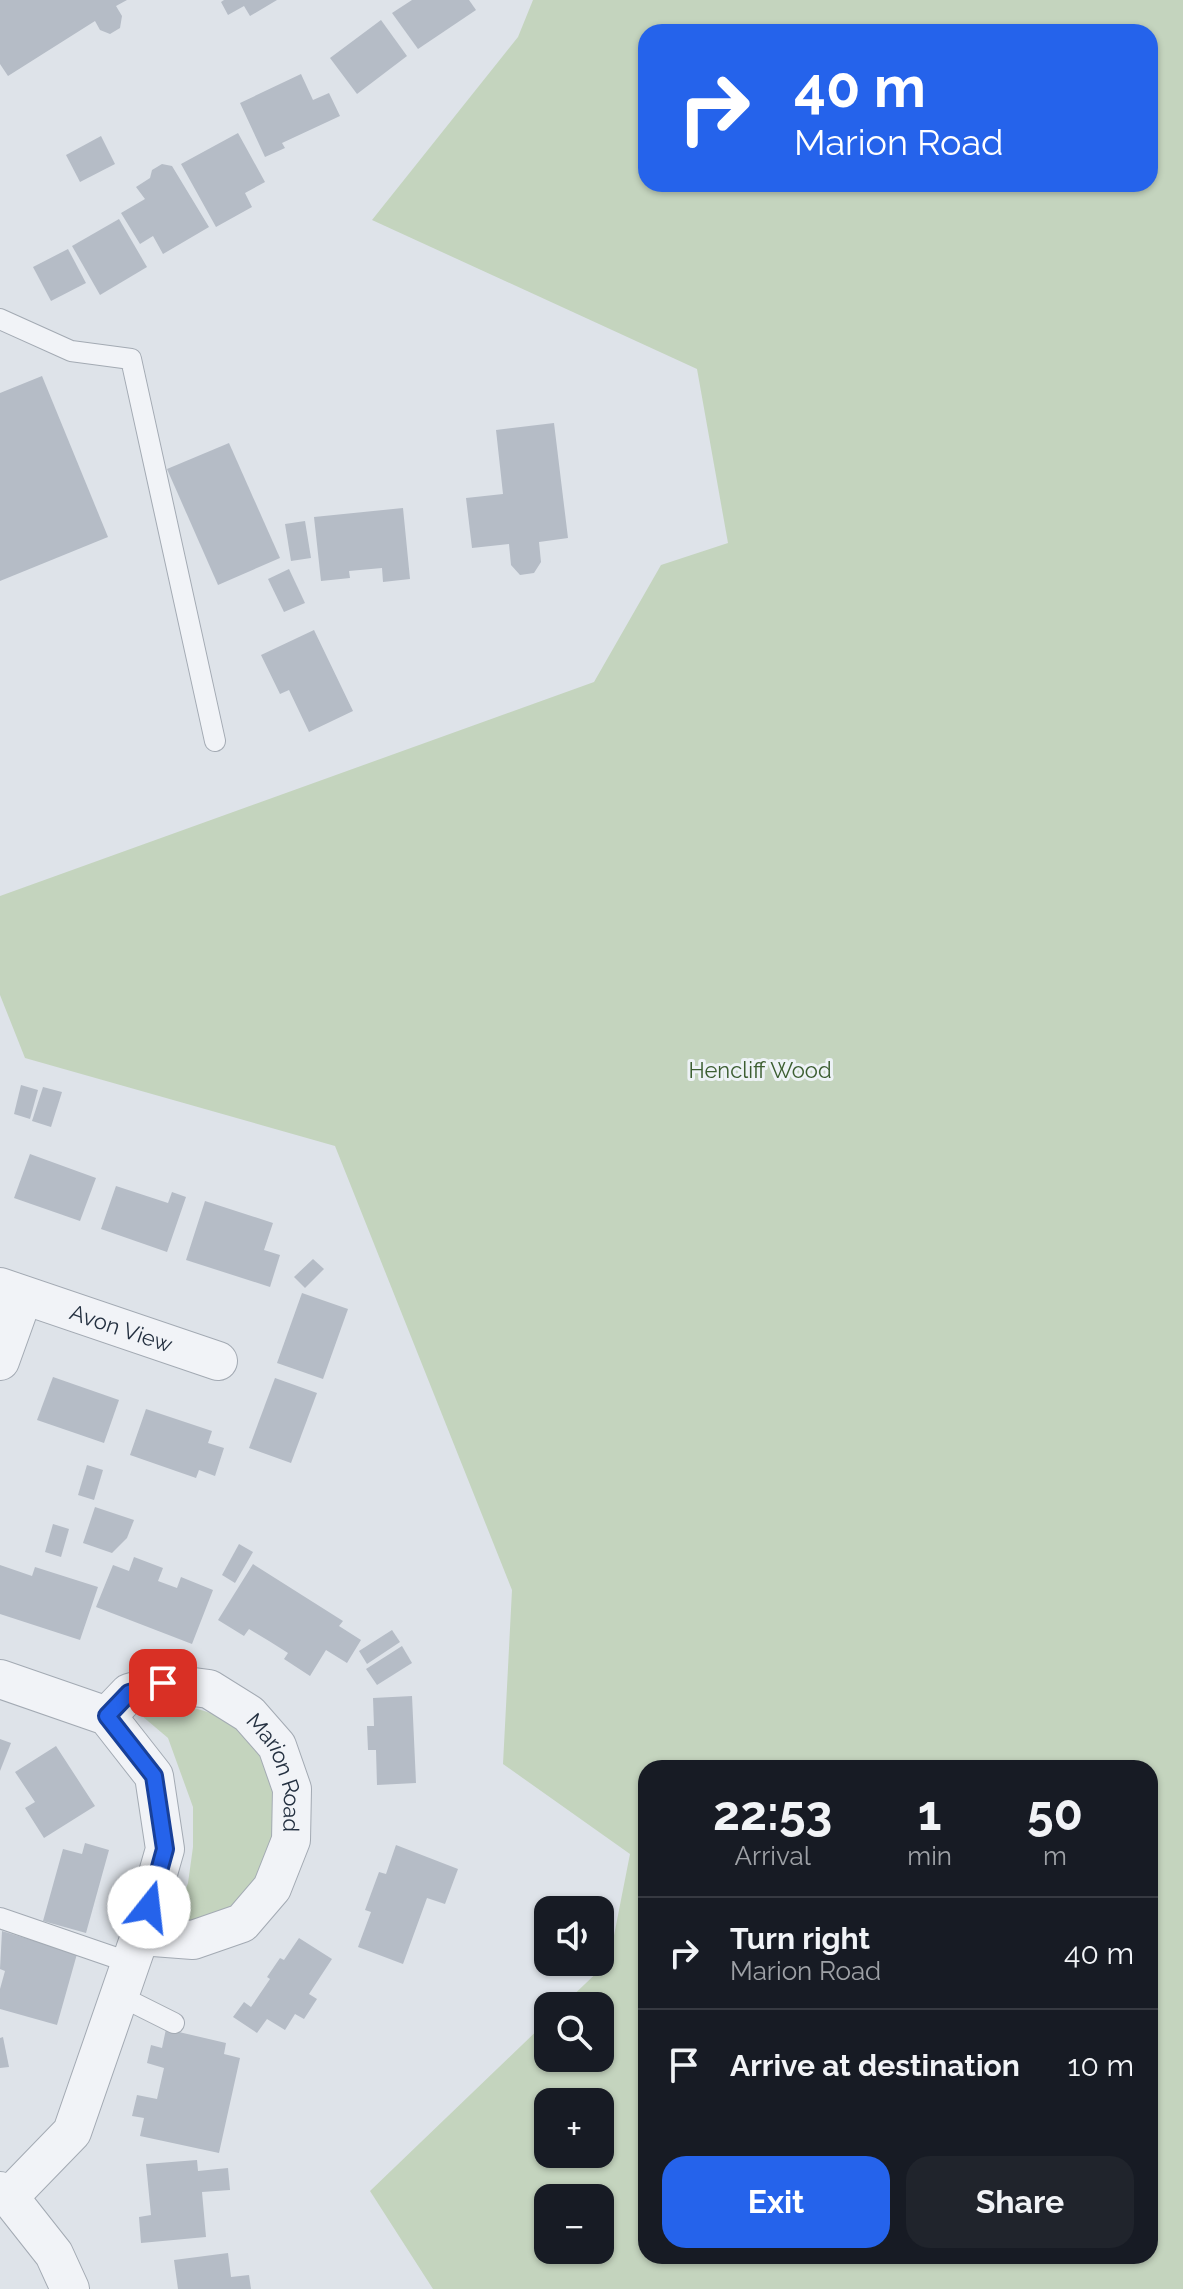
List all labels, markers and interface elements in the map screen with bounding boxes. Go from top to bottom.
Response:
text: 40 m [794,54,926,120]
icon: right [662,56,766,160]
text: Marion Road [794,121,1003,163]
park label: Hencliff Wood [688,1057,832,1083]
street label: Avon View [67,1299,176,1358]
pin [129,1649,197,1717]
icon: arrive [141,1661,185,1705]
street label: Marion Road [241,1708,306,1832]
text: 22:53 [713,1785,832,1841]
text: 1 [918,1785,941,1841]
text: 50 [1027,1785,1083,1841]
text: Arrival [735,1841,811,1871]
text: min [907,1841,952,1871]
text: m [1043,1841,1067,1871]
position arrow [107,1865,191,1949]
map controls [534,1896,614,2264]
button: sound [534,1896,614,1976]
text: Turn right [730,1921,870,1956]
icon: right [662,1931,706,1975]
text: 40 m [1064,1936,1134,1971]
text: Marion Road [730,1956,881,1986]
button: search [534,1992,614,2072]
icon: arrive [662,2043,706,2087]
text: Arrive at destination [730,2048,1020,2083]
text: 10 m [1068,2048,1134,2083]
button: + [534,2088,614,2168]
button: Exit [662,2156,890,2248]
button: Share [906,2156,1134,2248]
button: − [534,2184,614,2264]

